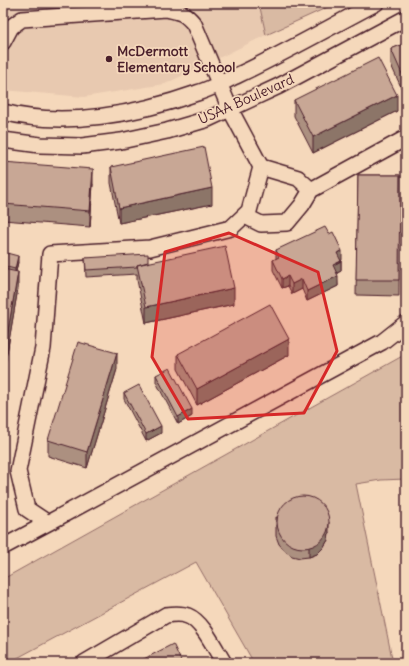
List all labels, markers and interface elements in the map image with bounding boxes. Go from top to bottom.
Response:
place label: McDermott Elementary School [117,42,235,76]
marker: McDermott Elementary School [104,54,114,64]
street label: USAA Boulevard [195,70,297,128]

